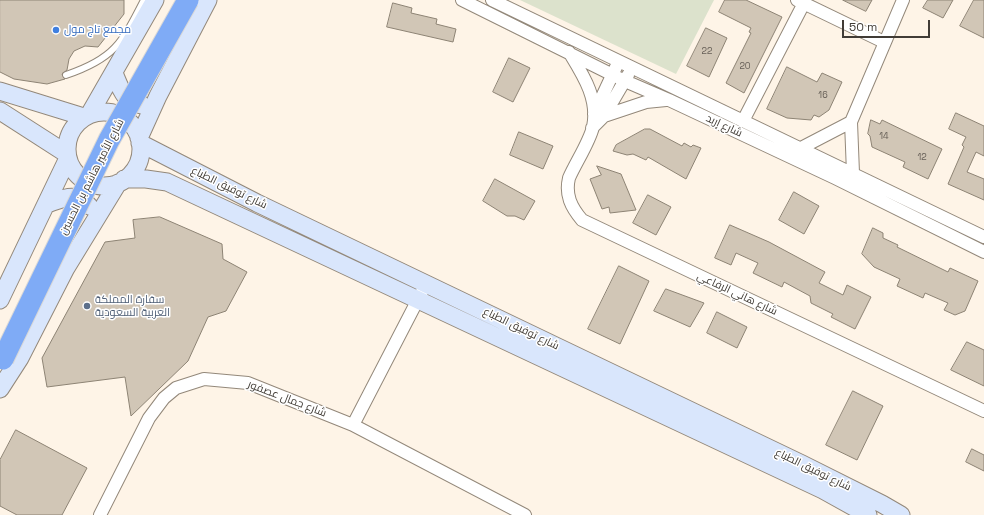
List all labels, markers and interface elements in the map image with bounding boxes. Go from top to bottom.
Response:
scale bar [844,12,932,38]
text: 50 m [849,19,877,35]
place label: مجمع تاج مول [64,23,131,37]
marker: مجمع تاج مول [51,25,61,35]
house number: 22 [702,47,712,57]
house number: 20 [739,62,751,72]
house number: 16 [818,91,828,101]
street label: شارع إربد [704,112,744,140]
street label: شارع الأمير هاشم بن الحسين [57,117,127,237]
house number: 14 [879,132,889,142]
house number: 12 [917,153,927,163]
street label: شارع توفيق الطباع [189,164,269,212]
street label: شارع هاني الرفاعي [695,270,779,318]
place label: سفارة المملكة العربية السعودية [95,293,170,319]
marker: سفارة المملكة العربية السعودية [82,301,92,311]
street label: شارع توفيق الطباع [481,305,561,353]
street label: شارع جمال عصفور [246,378,328,420]
street label: شارع توفيق الطباع [773,446,853,494]

